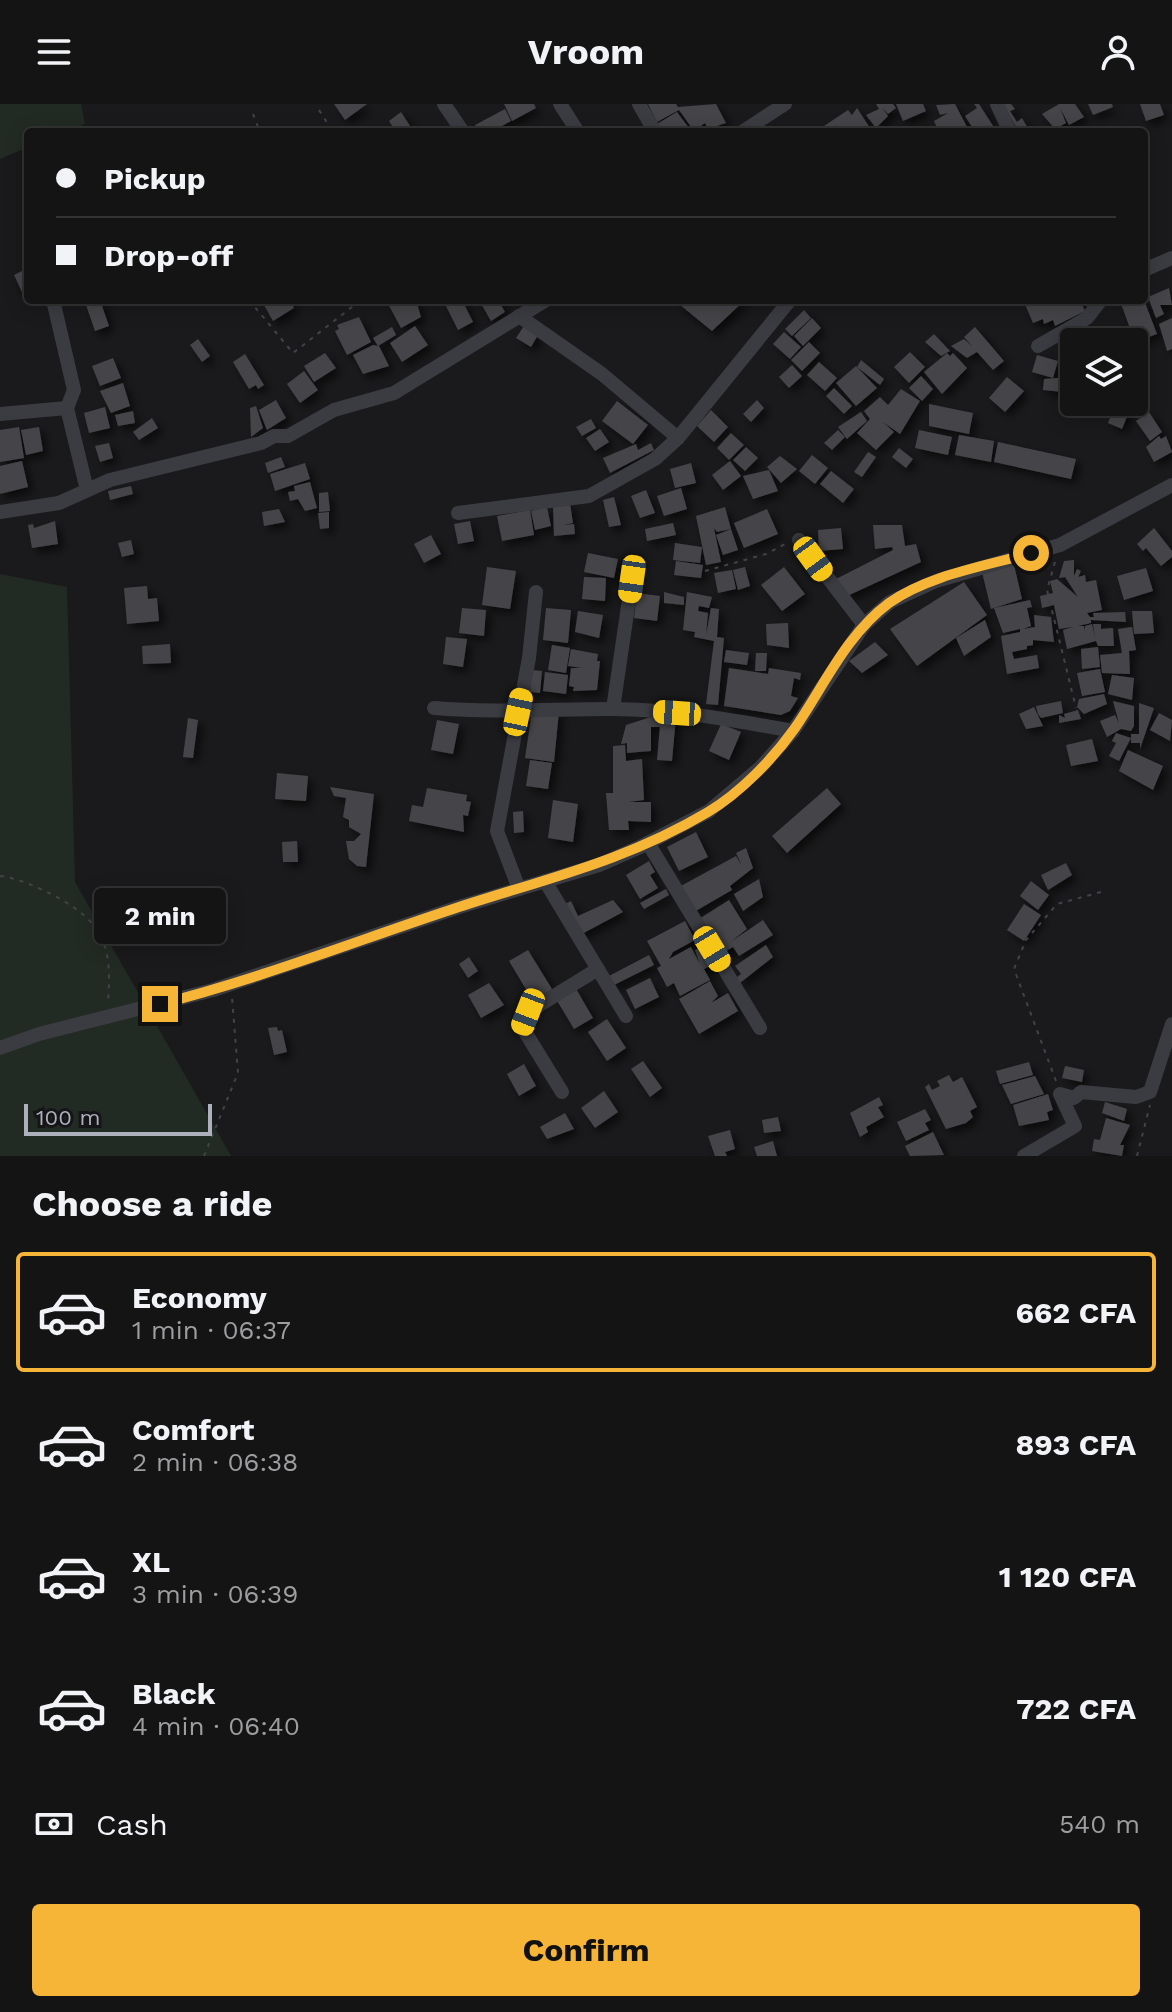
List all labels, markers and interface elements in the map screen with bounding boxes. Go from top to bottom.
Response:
icon: menu [32,30,76,74]
icon: person [1096,30,1140,74]
text: Vroom [528,31,644,73]
text: Pickup [104,161,206,196]
text: Drop-off [104,238,233,273]
map controls [1060,328,1148,416]
button: layers [1060,328,1148,416]
car [789,533,837,585]
route start [1013,535,1049,571]
car [617,554,647,604]
car [501,686,535,738]
car [652,699,702,727]
callout: 2 min [94,888,226,944]
text: 2 min [124,901,196,931]
car [689,922,735,976]
car [508,985,548,1039]
route end [142,986,178,1022]
scale bar [24,1100,212,1136]
text: 100 m [36,1105,100,1130]
text: Choose a ride [32,1183,272,1225]
icon: car [36,1276,108,1348]
text: Economy [132,1280,267,1315]
text: 662 CFA [1015,1295,1136,1330]
text: 1 min · 06:37 [132,1315,291,1345]
icon: car [36,1408,108,1480]
text: Comfort [132,1412,254,1447]
text: 893 CFA [1015,1427,1136,1462]
text: 2 min · 06:38 [132,1447,298,1477]
icon: car [36,1540,108,1612]
text: XL [132,1544,170,1579]
text: 1 120 CFA [999,1559,1136,1594]
text: 3 min · 06:39 [132,1579,298,1609]
icon: car [36,1672,108,1744]
text: Black [132,1676,216,1711]
text: 722 CFA [1016,1691,1136,1726]
text: 4 min · 06:40 [132,1711,300,1741]
icon: cash [32,1802,76,1846]
text: Cash [96,1807,168,1842]
text: 540 m [1059,1809,1140,1839]
button: Confirm [32,1904,1140,1996]

